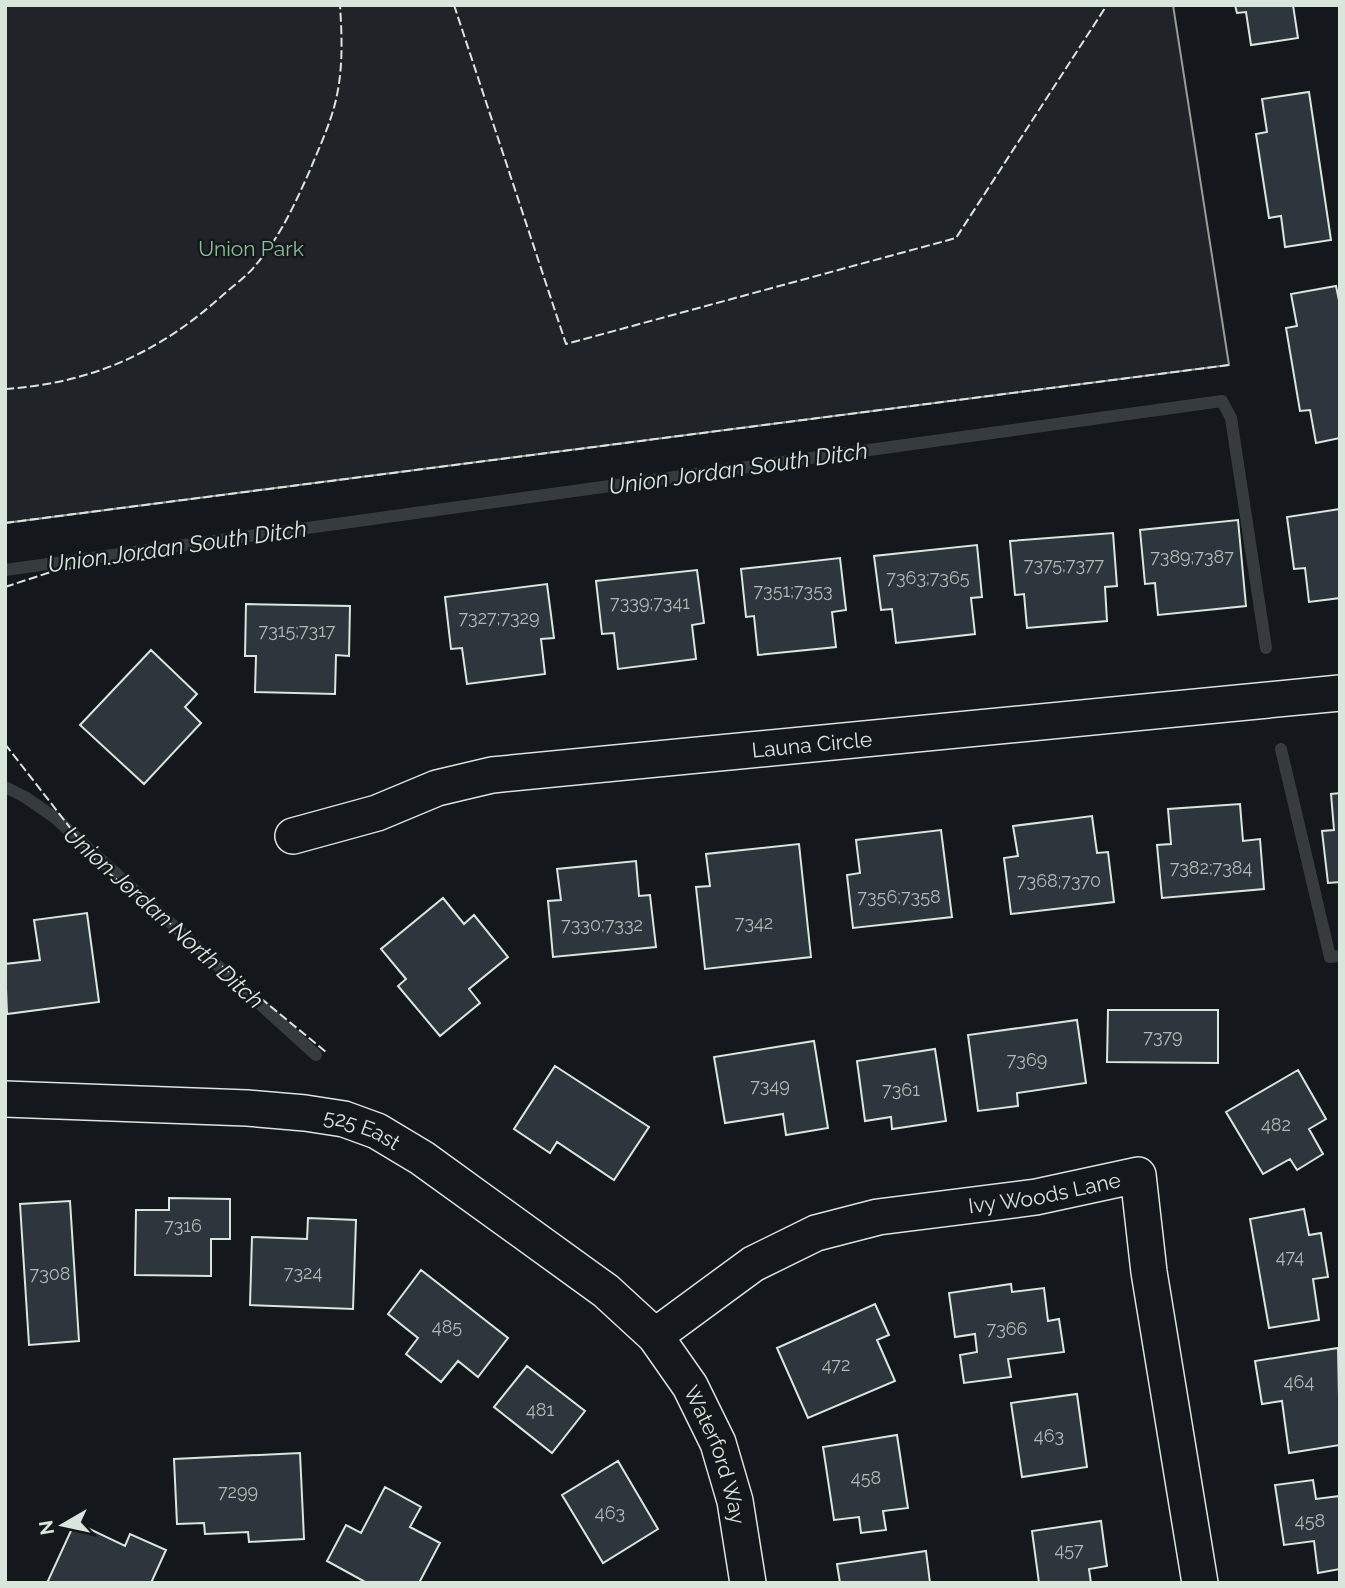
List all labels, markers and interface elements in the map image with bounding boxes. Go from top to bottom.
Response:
park label: Union Park [198,236,304,261]
water label: Union Jordan South Ditch [607,436,869,500]
water label: Union Jordan South Ditch [46,514,308,578]
house number: 7389;7387 [1150,546,1234,567]
house number: 7375;7377 [1024,554,1105,575]
house number: 7363;7365 [886,567,970,588]
house number: 7351;7353 [753,580,833,601]
house number: 7339;7341 [610,592,690,613]
house number: 7327;7329 [458,607,540,628]
house number: 7315;7317 [259,620,336,641]
street label: Launa Circle [751,726,873,762]
water label: Union Jordan North Ditch [58,820,270,1014]
house number: 7382;7384 [1170,857,1253,878]
house number: 7368;7370 [1017,870,1101,891]
house number: 7356;7358 [857,886,941,907]
house number: 7342 [735,912,773,933]
house number: 7330;7332 [561,914,643,935]
house number: 7379 [1143,1026,1183,1047]
house number: 7369 [1007,1049,1047,1070]
house number: 7349 [750,1075,790,1096]
house number: 7361 [882,1079,920,1100]
street label: 525 East [322,1104,405,1155]
house number: 482 [1261,1114,1291,1135]
street label: Ivy Woods Lane [967,1167,1123,1218]
house number: 7316 [164,1215,202,1236]
house number: 474 [1276,1246,1304,1267]
house number: 7324 [284,1262,322,1283]
house number: 7308 [30,1263,70,1284]
house number: 485 [432,1316,462,1337]
house number: 7366 [987,1318,1028,1339]
house number: 472 [822,1354,850,1375]
house number: 464 [1284,1371,1314,1392]
street label: Waterford Way [679,1381,751,1526]
house number: 481 [526,1399,554,1420]
house number: 463 [1034,1425,1064,1446]
house number: 458 [851,1467,881,1488]
house number: 7299 [218,1481,258,1502]
north arrow [28,1490,98,1560]
house number: 463 [595,1502,625,1523]
house number: 458 [1295,1510,1325,1531]
text: N [34,1519,58,1537]
house number: 457 [1054,1539,1084,1560]

